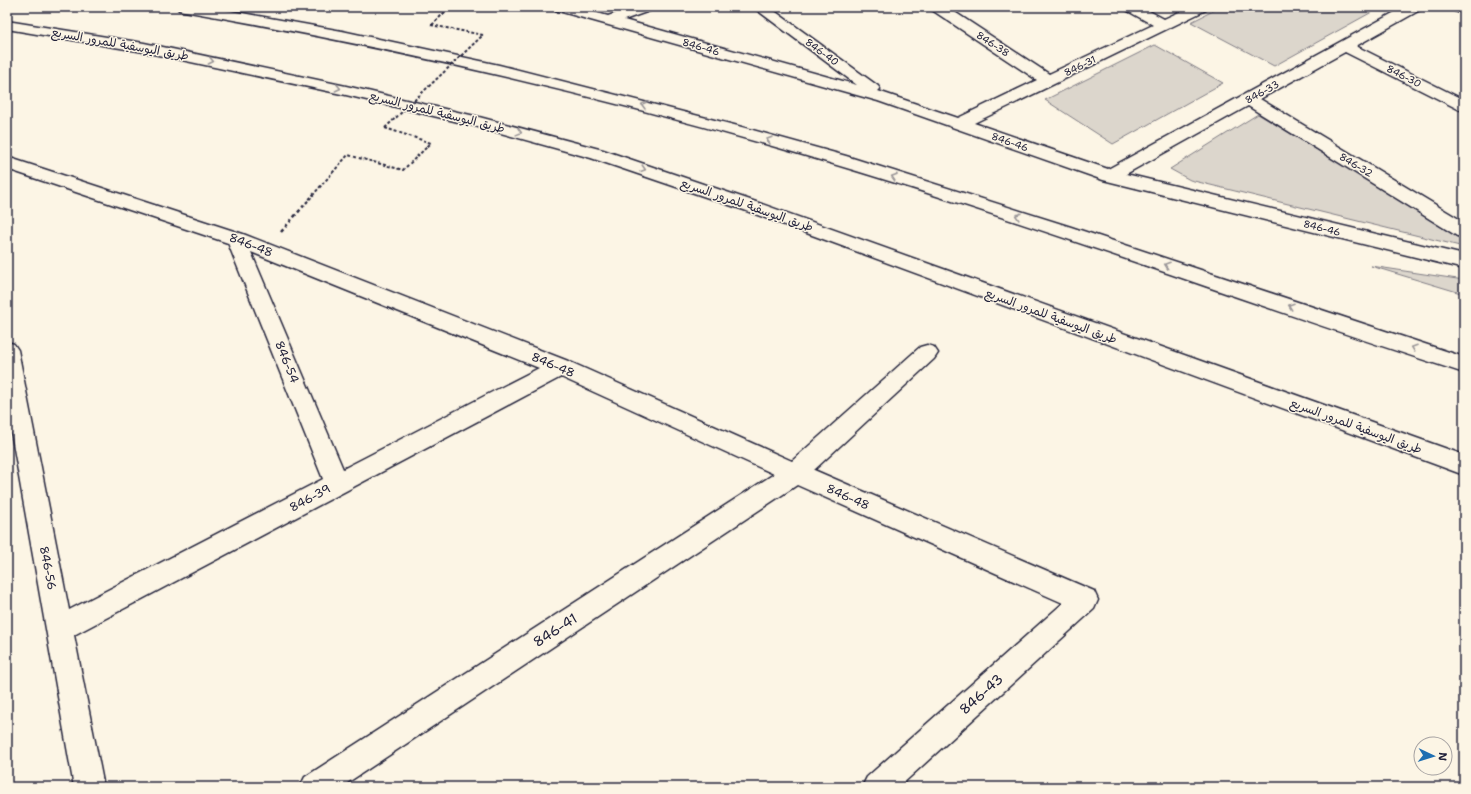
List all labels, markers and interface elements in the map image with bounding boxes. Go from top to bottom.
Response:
street label: طريق اليوسفية للمرور السريع [50,24,190,65]
street label: 846-38 [974,28,1012,60]
street label: 846-46 [681,35,721,59]
street label: 846-40 [803,35,841,69]
street label: 846-31 [1062,53,1098,79]
one-way arrow [208,56,214,64]
street label: 846-30 [1384,62,1424,90]
street label: 846-33 [1243,77,1281,107]
one-way arrow [335,84,341,92]
street label: طريق اليوسفية للمرور السريع [367,87,507,138]
one-way arrow [641,102,647,110]
one-way arrow [515,127,522,136]
street label: 846-46 [990,130,1030,154]
one-way arrow [766,136,773,145]
street label: 846-32 [1337,150,1375,180]
one-way arrow [640,164,647,173]
one-way arrow [891,173,898,182]
street label: طريق اليوسفية للمرور السريع [678,175,816,236]
one-way arrow [1015,212,1022,221]
street label: 846-46 [1302,217,1342,239]
street label: 846-48 [227,229,275,261]
one-way arrow [1164,261,1171,270]
street label: طريق اليوسفية للمرور السريع [982,285,1119,348]
one-way arrow [1287,303,1294,311]
street label: 846-54 [271,339,303,385]
one-way arrow [1410,344,1417,353]
street label: 846-48 [529,349,577,381]
street label: طريق اليوسفية للمرور السريع [1287,395,1424,458]
street label: 846-48 [824,480,872,514]
street label: 846-39 [287,481,333,515]
street label: 846-56 [36,545,60,591]
street label: 846-41 [530,609,580,651]
street label: 846-43 [955,670,1007,718]
north arrow [1413,736,1453,776]
text: N [1435,752,1450,762]

